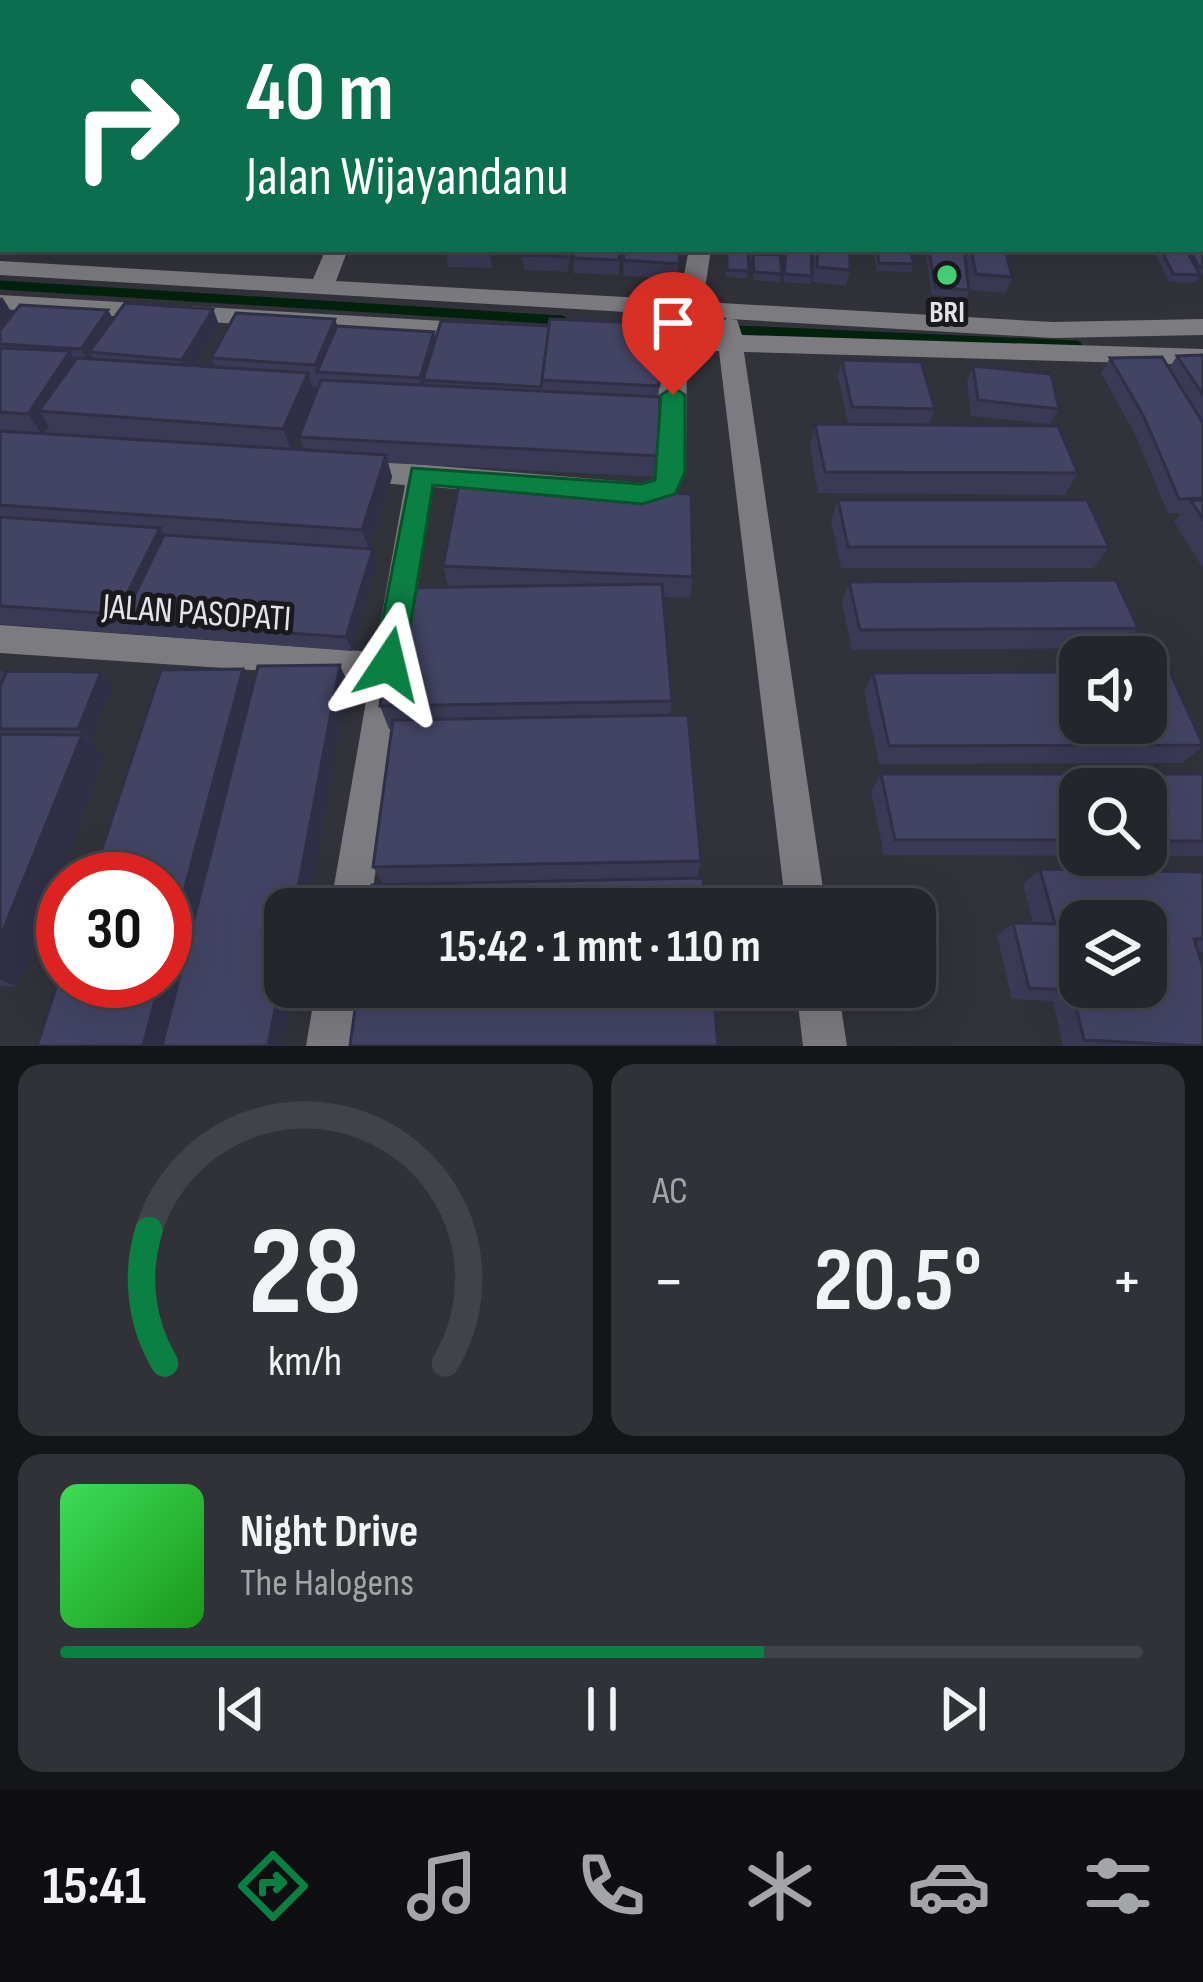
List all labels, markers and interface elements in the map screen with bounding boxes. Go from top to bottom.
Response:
text: 40 m [246,43,394,144]
icon: right [48,48,204,204]
text: Jalan Wijayandanu [246,145,569,210]
marker: BRI [934,262,960,288]
pin [622,272,724,395]
icon: arrive [640,290,706,356]
place label: BRI [929,295,965,331]
street label: JALAN PASOPATI [100,585,293,642]
position arrow [326,601,452,727]
map controls [1059,636,1167,1008]
button: sound [1059,636,1167,744]
button: search [1059,768,1167,876]
speed limit sign: 30 [36,852,192,1008]
button: layers [1059,900,1167,1008]
text: 15:42 · 1 mnt · 110 m [439,920,761,975]
text: AC [653,1168,688,1215]
text: 28 [248,1200,362,1349]
text: 20.5° [814,1228,982,1336]
text: − [653,1243,685,1322]
text: + [1111,1243,1143,1322]
text: km/h [268,1336,342,1388]
text: Night Drive [240,1505,418,1560]
text: The Halogens [240,1560,414,1607]
icon: previous [208,1676,274,1742]
icon: pause [569,1676,635,1742]
icon: next [930,1676,996,1742]
icon: directions [231,1844,315,1928]
icon: music [400,1844,484,1928]
icon: phone [569,1844,653,1928]
icon: climate [738,1844,822,1928]
icon: car [907,1844,991,1928]
icon: filters [1076,1844,1160,1928]
text: 15:41 [43,1854,146,1919]

